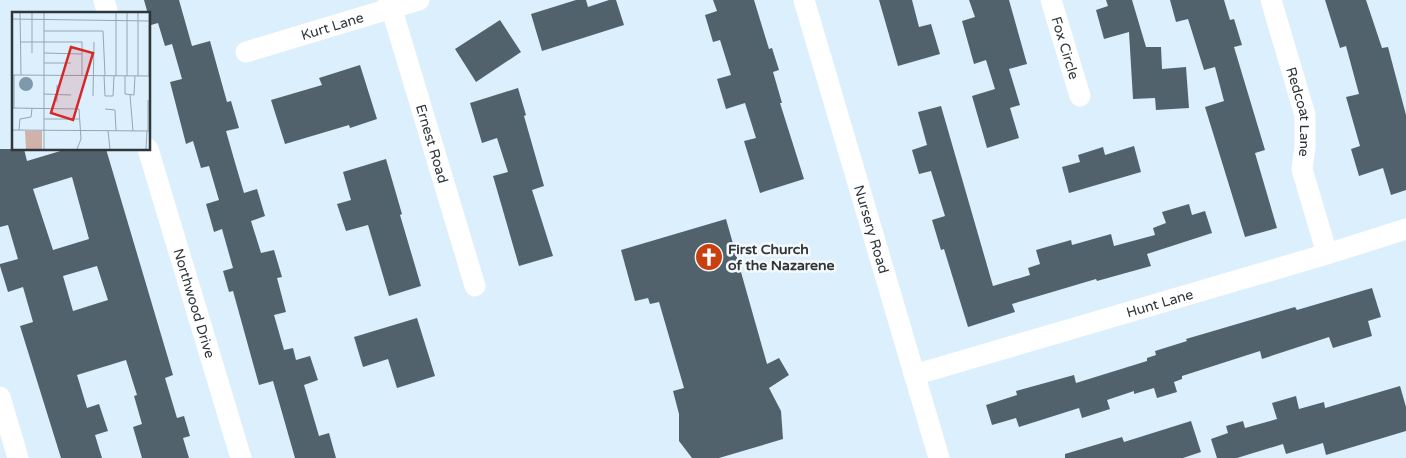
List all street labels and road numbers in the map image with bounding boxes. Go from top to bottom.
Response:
street label: Kurt Lane [299,9,366,44]
street label: Fox Circle [1047,15,1083,82]
street label: Redcoat Lane [1282,65,1313,158]
street label: Ernest Road [412,102,452,185]
street label: Nursery Road [850,183,892,276]
street label: Northwood Drive [169,246,218,360]
street label: Hunt Lane [1124,286,1195,321]

